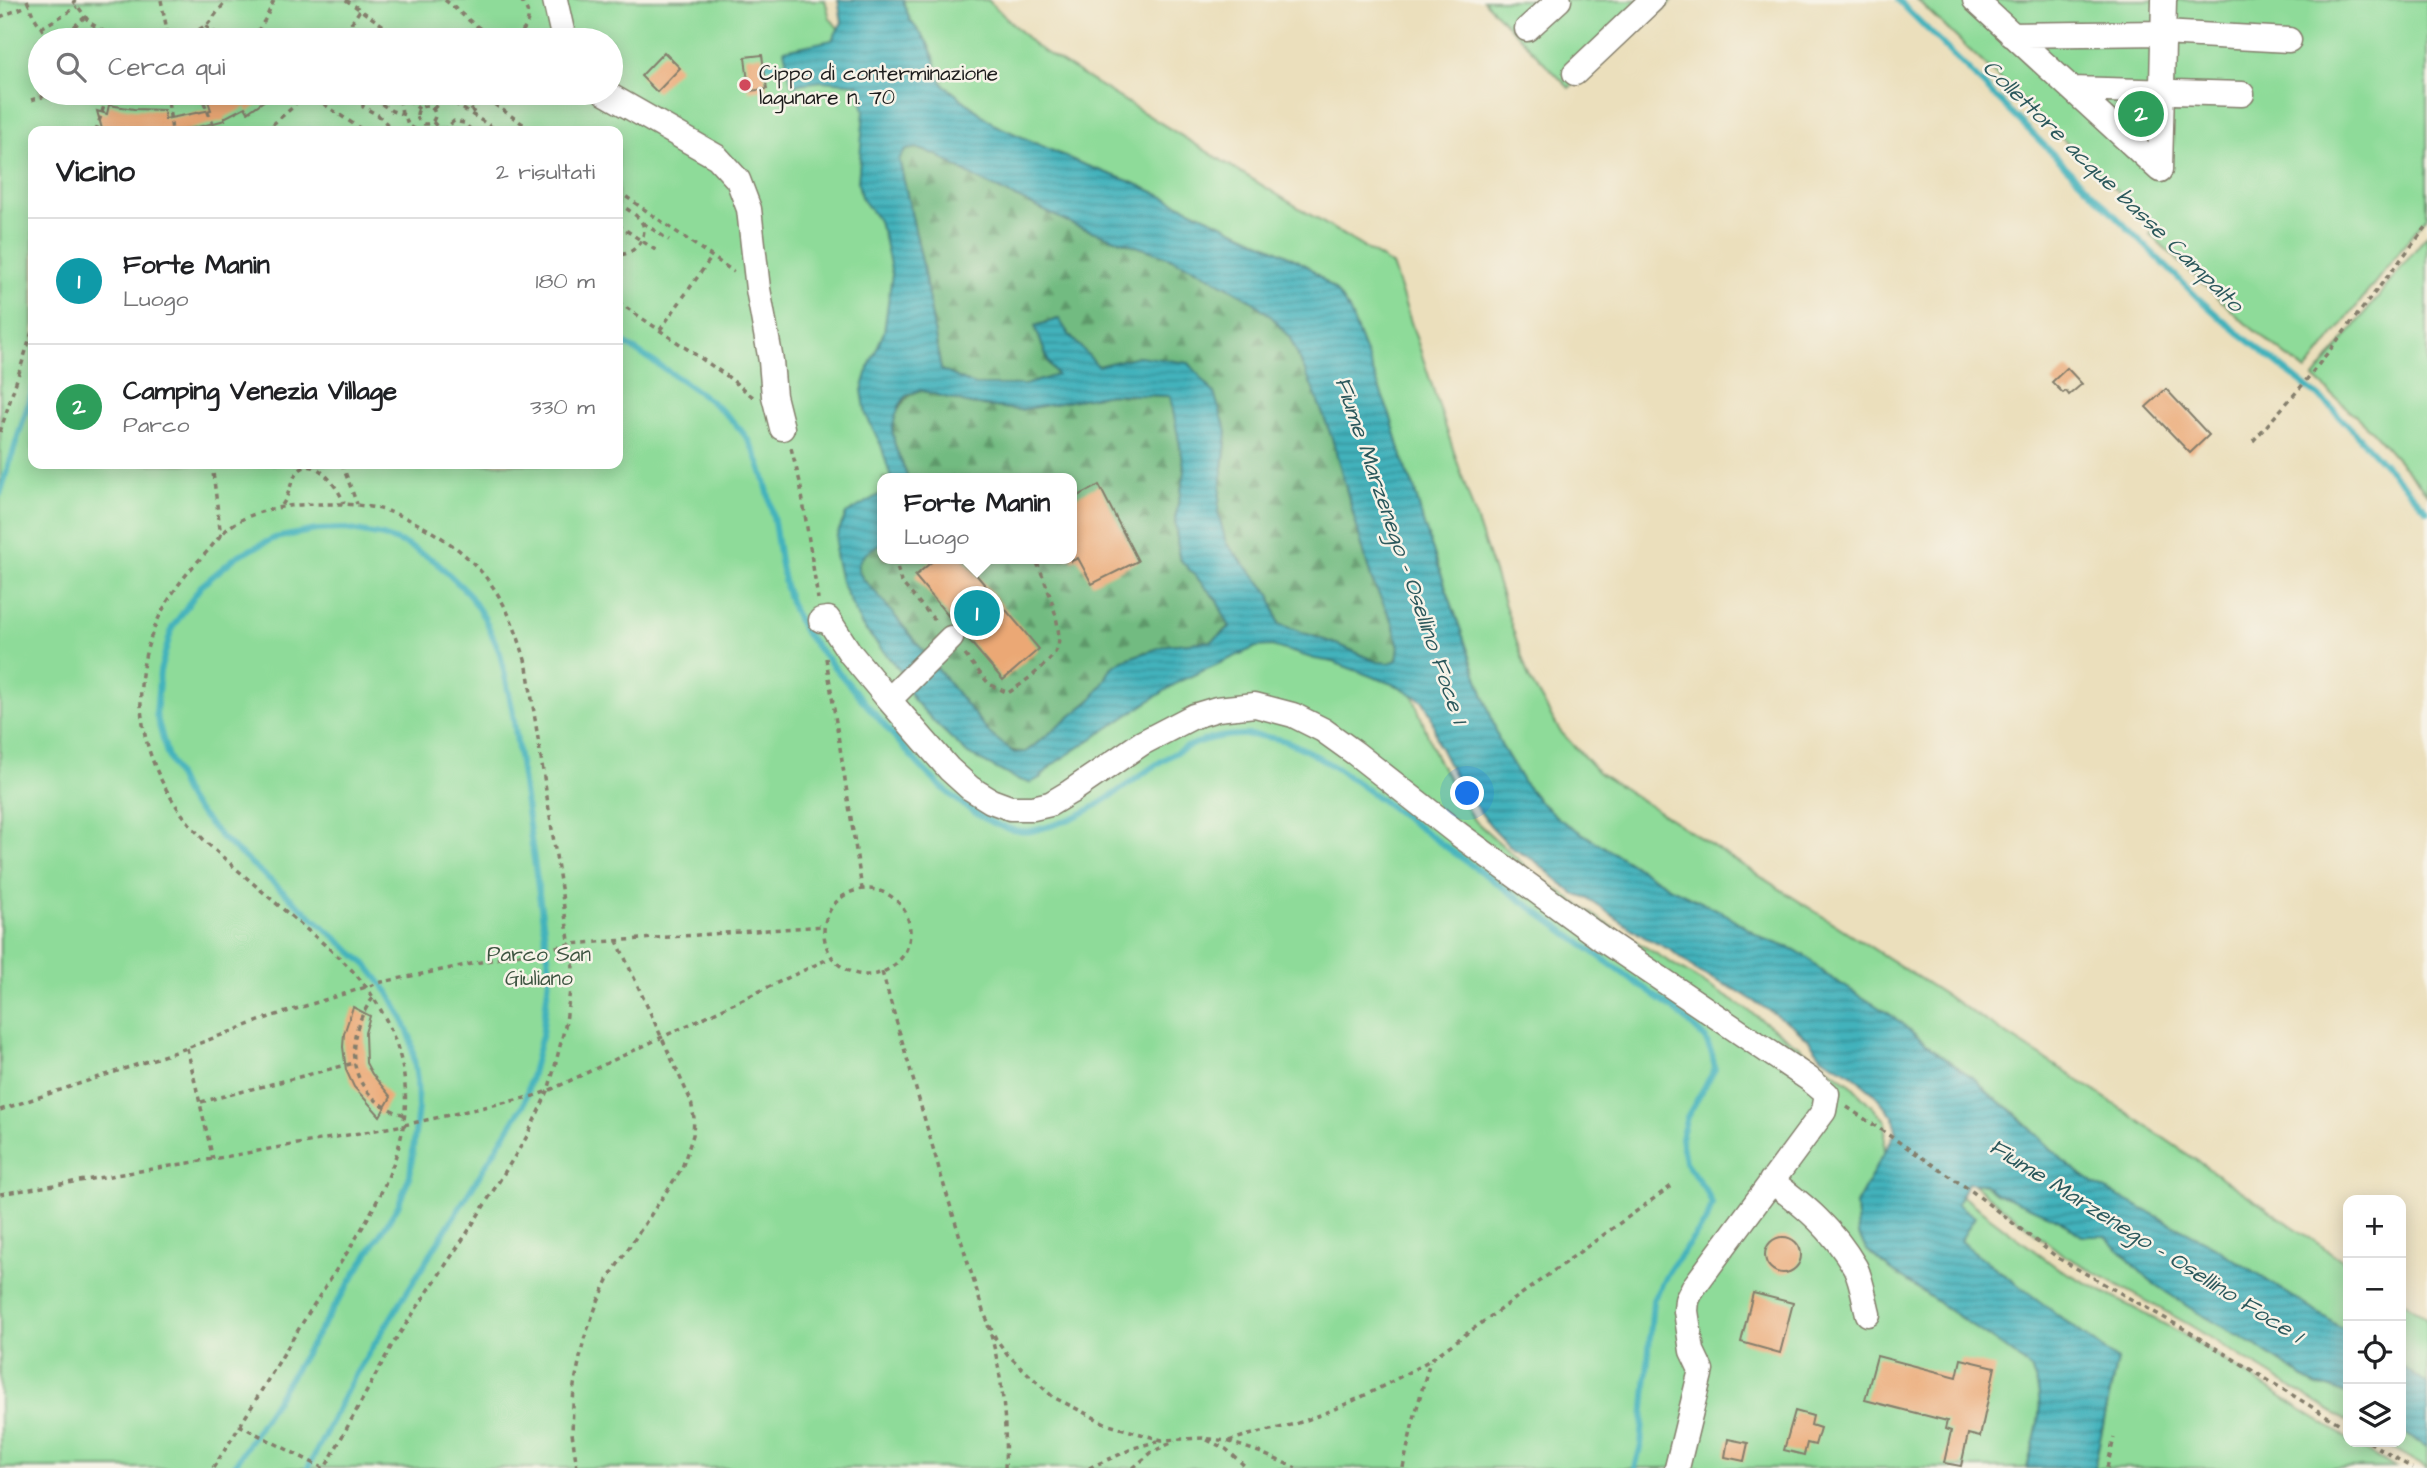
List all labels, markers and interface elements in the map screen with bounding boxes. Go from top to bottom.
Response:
search box [28,28,623,105]
icon: search [52,48,90,86]
text: Cerca qui [108,49,225,85]
water label: Collettore acque basse Campalto [1975,52,2252,321]
place label: Cippo di conterminazione lagunare n. 70 [759,59,998,114]
marker: Cippo di conterminazione lagunare n. 70 [737,77,753,93]
pin: 2 [2118,88,2164,140]
text: Vicino [56,151,135,193]
text: 2 risultati [496,156,595,188]
text: Forte Manin [123,247,270,283]
text: 1 [78,265,80,297]
text: 180 m [536,265,595,297]
text: Luogo [123,283,188,315]
text: Camping Venezia Village [123,373,397,409]
water label: Fiume Marzenego - Osellino Foce 1 [1326,373,1476,730]
text: 2 [72,391,86,423]
text: 330 m [530,391,595,423]
text: Parco [123,409,190,441]
popup [877,473,1077,564]
text: Forte Manin [904,485,1050,521]
text: Luogo [904,521,969,553]
pin: 1 [954,587,1000,639]
your location [1450,776,1484,810]
park label: Parco San Giuliano [487,940,591,993]
water label: Fiume Marzenego - Osellino Foce 1 [1983,1131,2311,1353]
map controls [2343,1195,2406,1447]
button: + [2343,1195,2406,1258]
button: − [2343,1258,2406,1321]
button: locate [2343,1321,2406,1384]
button: layers [2343,1384,2406,1447]

